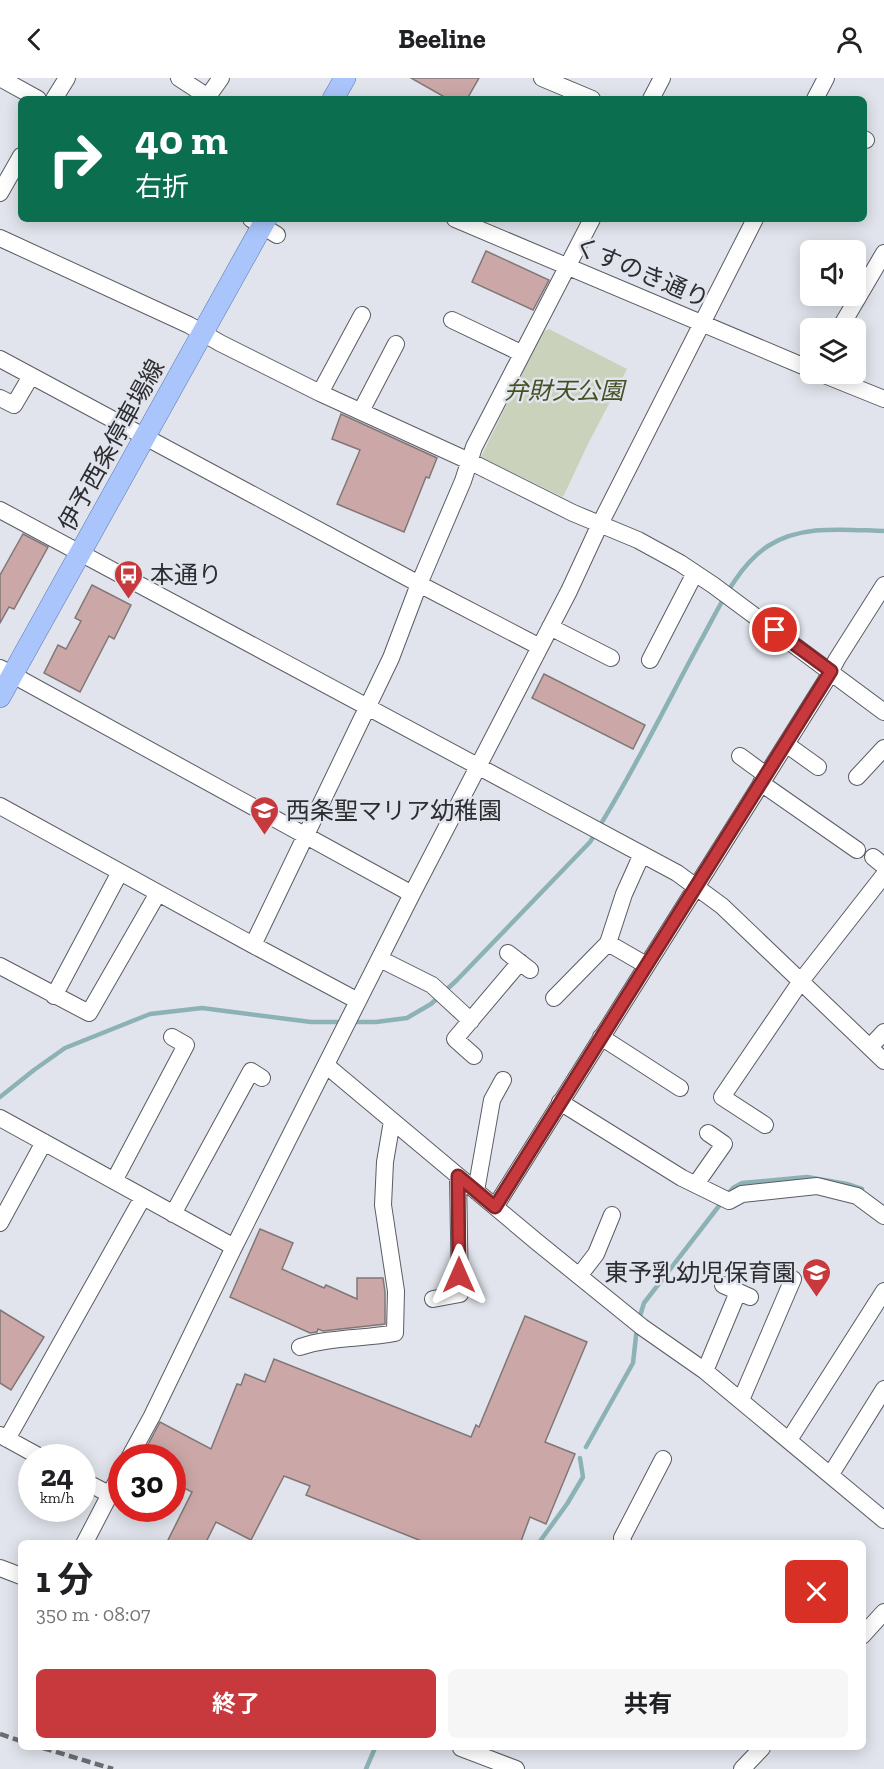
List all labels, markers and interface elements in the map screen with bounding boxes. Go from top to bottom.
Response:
icon: back [18,23,51,56]
text: Beeline [398,23,486,55]
icon: person [833,23,866,56]
text: 40 m [135,114,228,165]
icon: right [36,120,114,198]
text: 右折 [135,171,189,203]
street label: くすのき通り [570,231,714,313]
map controls [800,240,866,384]
button: sound [800,240,866,306]
button: layers [800,318,866,384]
street label: 伊予西条停車場線 [52,354,170,536]
park label: 弁財天公園 [504,376,627,405]
bus stop icon: 本通り [113,558,145,600]
place label: 本通り [150,560,222,589]
pin [749,604,800,655]
icon: arrive [758,613,791,646]
school or university icon: 西条聖マリア幼稚園 [249,794,281,836]
place label: 西条聖マリア幼稚園 [286,796,502,825]
position arrow [427,1243,491,1307]
school or university icon: 東予乳幼児保育園 [801,1256,833,1298]
place label: 東予乳幼児保育園 [604,1258,796,1287]
speed limit sign: 30 [108,1444,186,1522]
text: 24 [40,1458,74,1494]
text: km/h [40,1489,74,1507]
text: 1 分 [36,1558,93,1601]
button: close [785,1560,848,1623]
text: 350 m · 08:07 [36,1602,151,1626]
button: 終了 [36,1669,436,1738]
button: 共有 [448,1669,848,1738]

